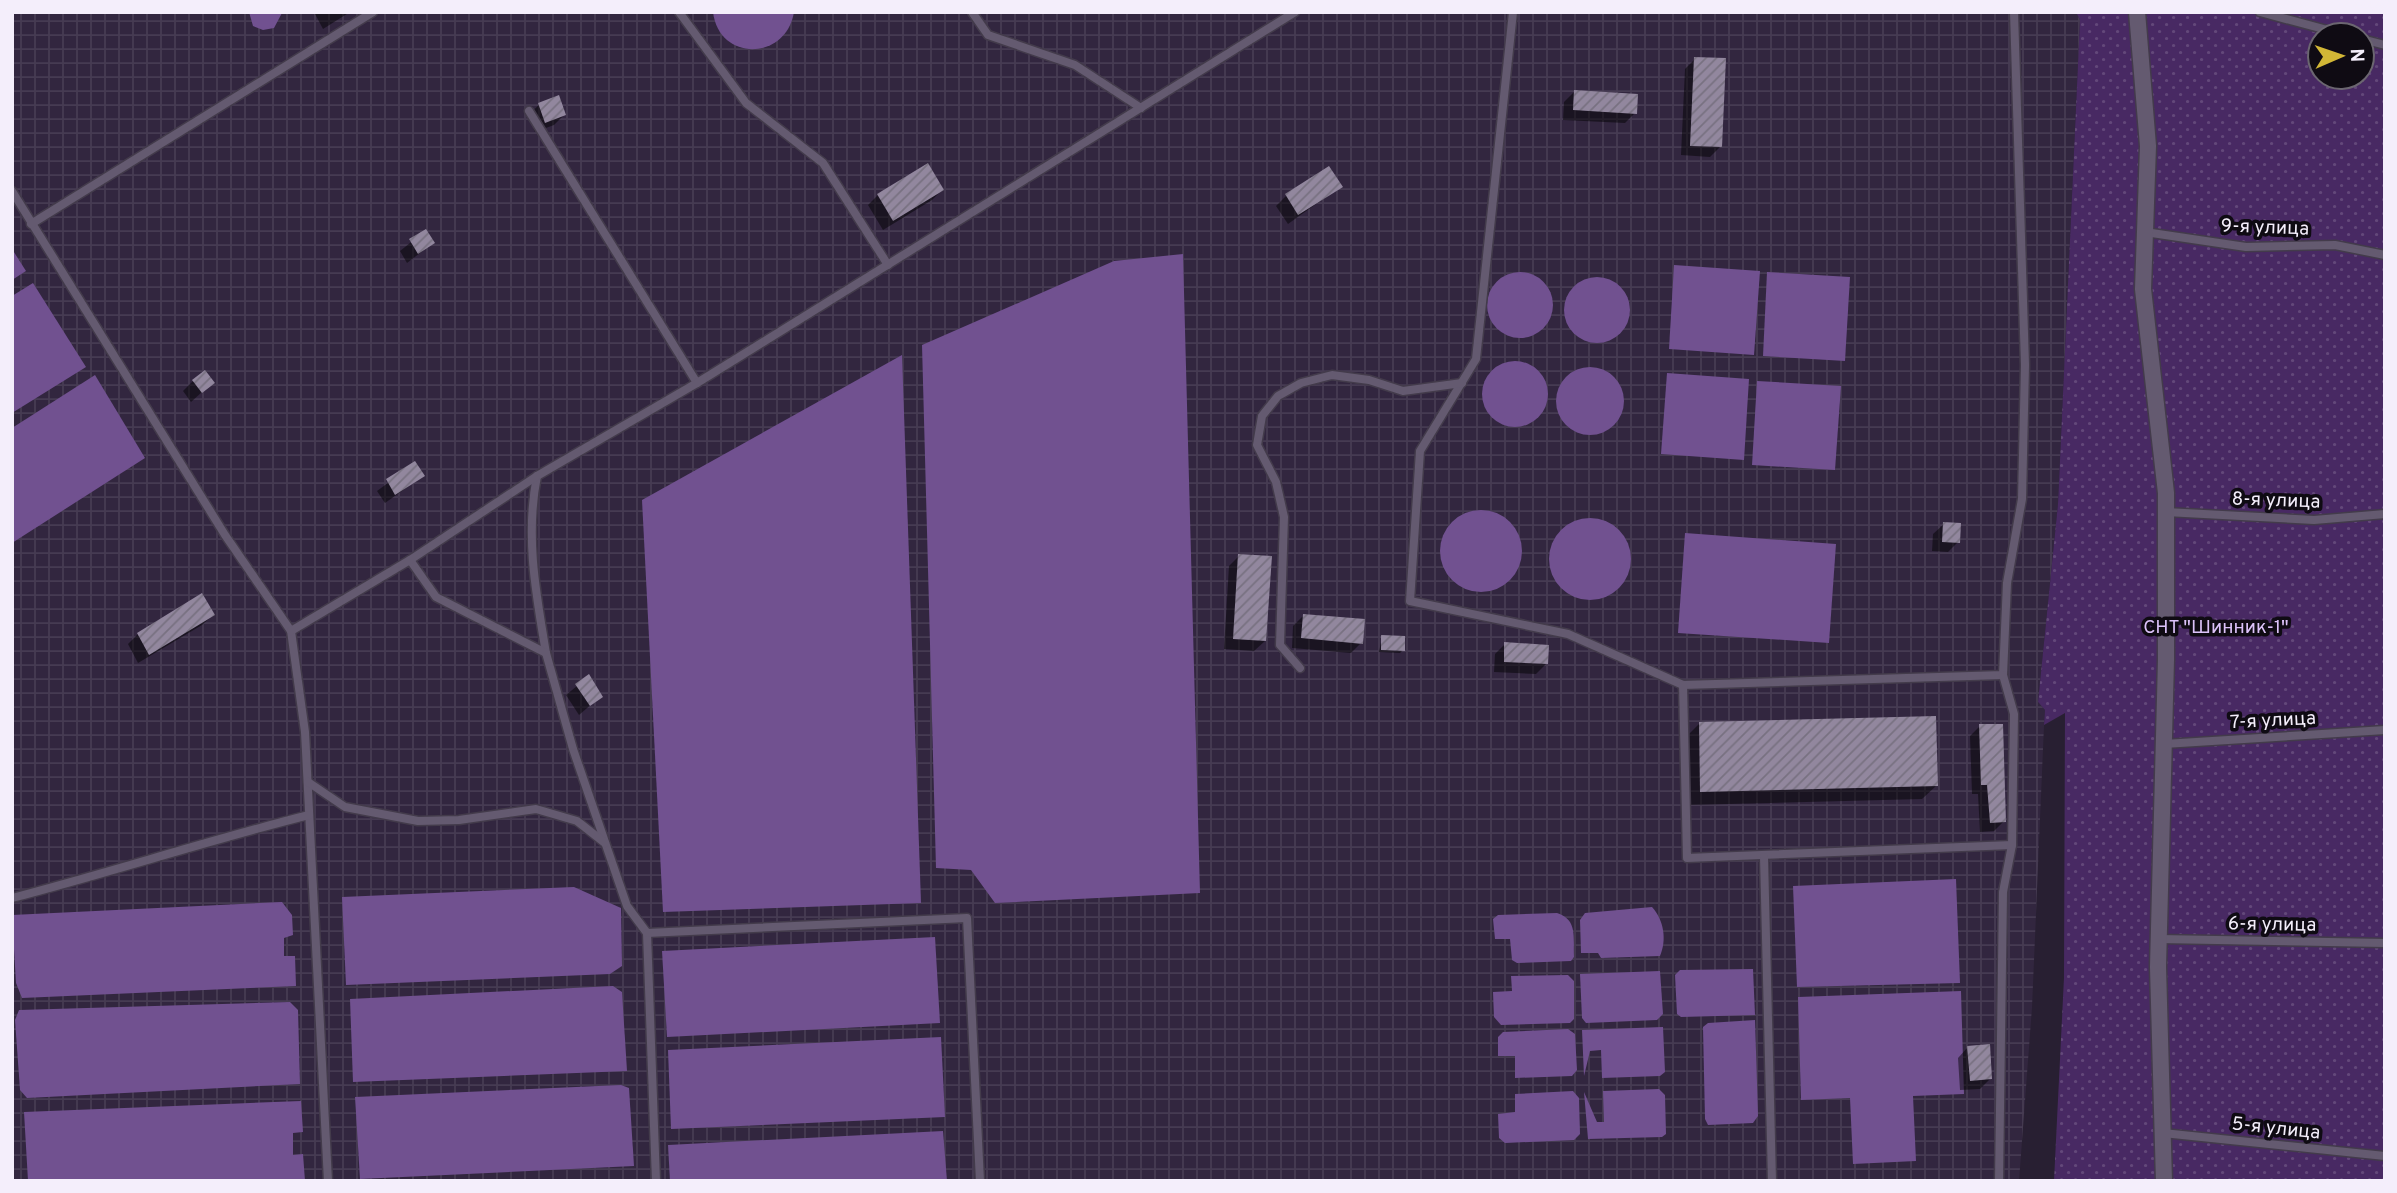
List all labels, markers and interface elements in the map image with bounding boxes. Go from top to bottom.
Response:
north arrow [2306,21,2376,91]
text: N [2344,48,2368,63]
street label: 9-я улица [2220,214,2310,242]
street label: 8-я улица [2231,487,2321,515]
park label: СНТ "Шинник-1" [2143,616,2289,640]
street label: 7-я улица [2229,707,2317,735]
street label: 6-я улица [2228,912,2316,938]
street label: 5-я улица [2231,1112,2321,1146]

